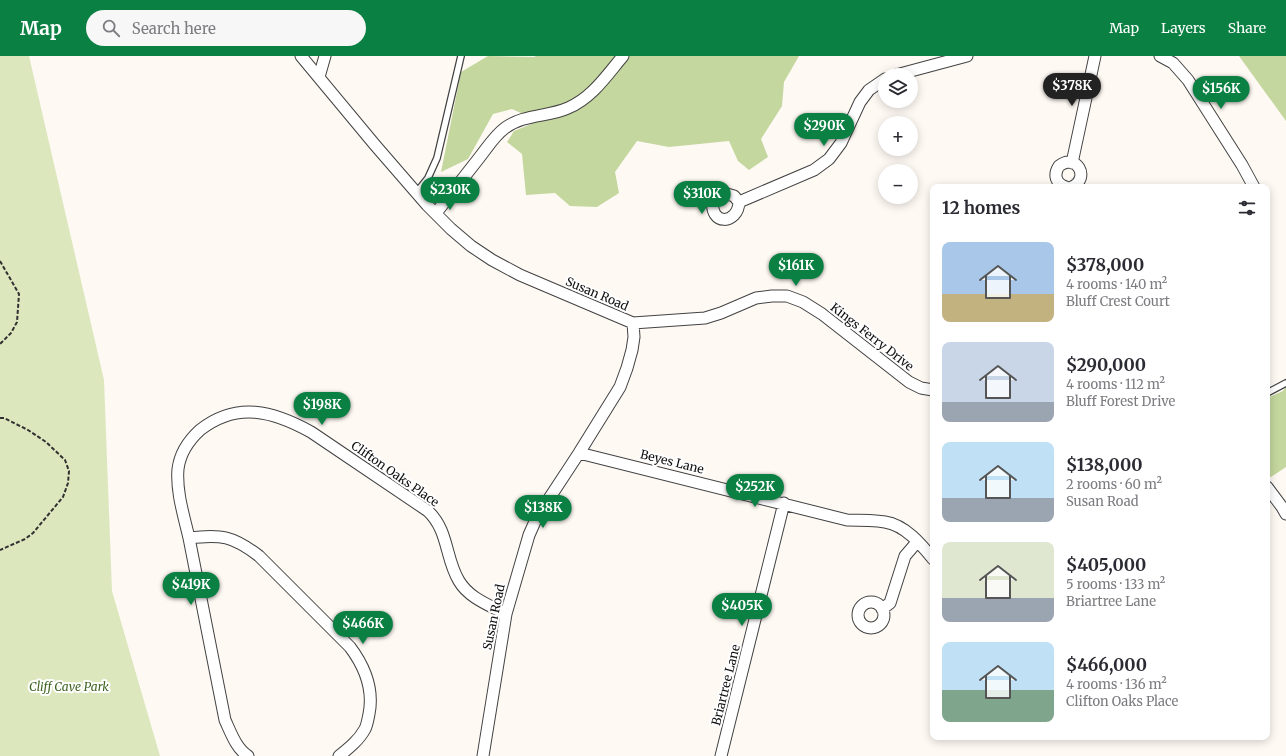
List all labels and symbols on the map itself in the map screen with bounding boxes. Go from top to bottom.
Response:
pin: $378K [1044,73,1100,107]
pin: $156K [1193,76,1249,110]
pin: $290K [796,113,852,147]
pin: $230K [422,177,478,211]
pin: $310K [674,181,730,215]
pin: $161K [768,253,824,287]
street label: Susan Road [563,274,631,314]
street label: Kings Ferry Drive [828,299,917,374]
pin: $198K [294,392,350,426]
street label: Clifton Oaks Place [348,438,442,509]
street label: Beyes Lane [639,446,706,477]
pin: $252K [727,474,783,508]
pin: $138K [515,495,571,529]
pin: $419K [163,572,219,606]
street label: Susan Road [479,583,508,651]
pin: $405K [714,593,770,627]
pin: $466K [335,611,391,645]
street label: Briartree Lane [708,643,743,727]
park label: Cliff Cave Park [29,679,109,694]

